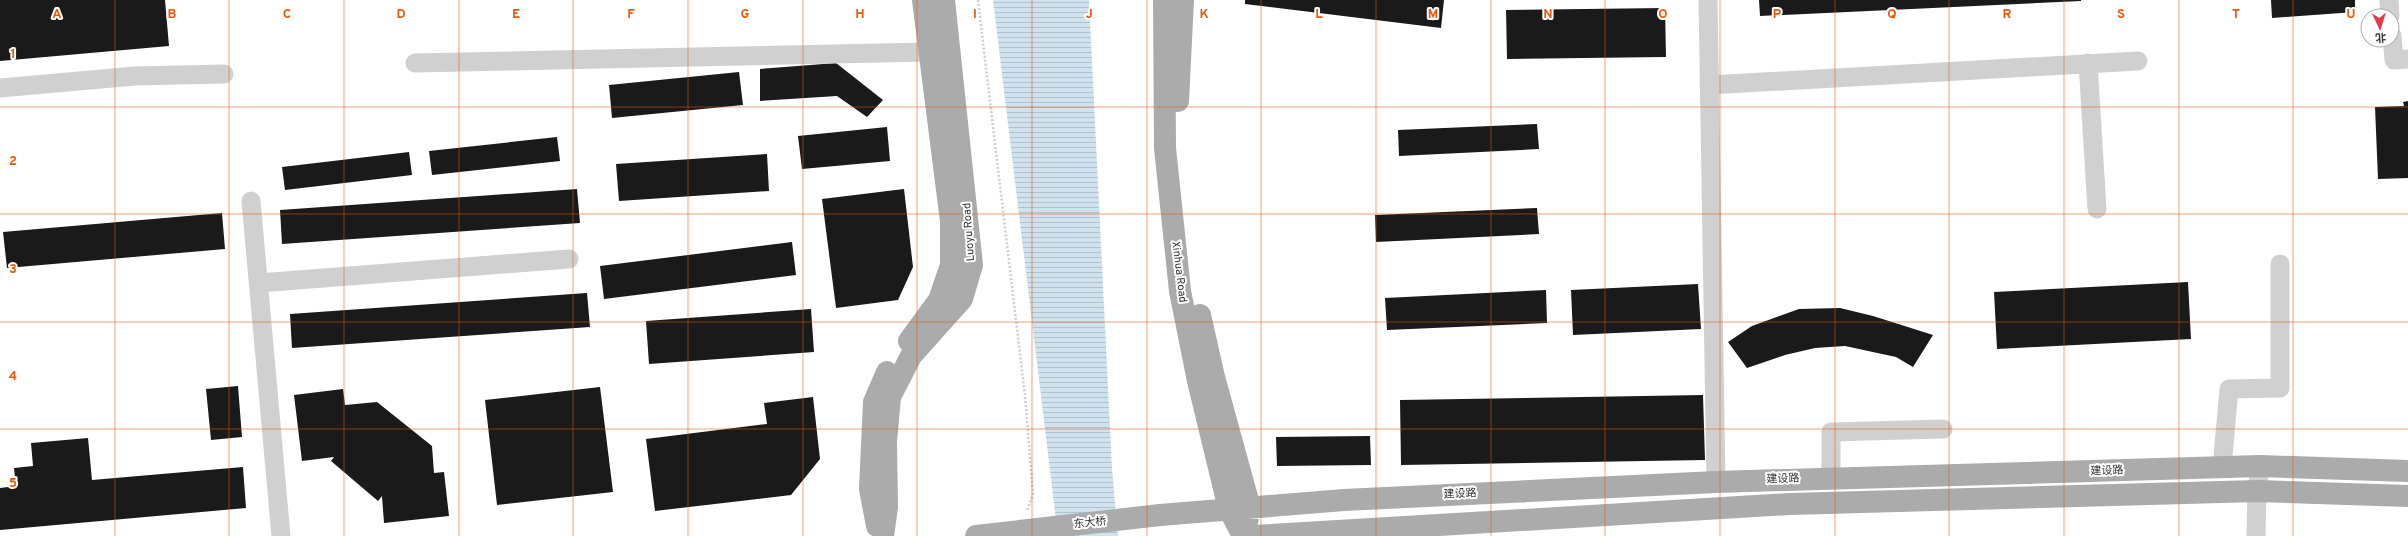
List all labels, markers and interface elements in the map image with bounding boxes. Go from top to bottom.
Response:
text: A [52,7,62,23]
text: B [168,7,177,23]
text: C [283,7,291,23]
text: D [396,7,406,23]
text: E [512,7,520,23]
text: F [627,7,635,23]
text: G [741,7,750,23]
text: H [855,7,865,23]
text: I [973,7,977,23]
text: J [1085,7,1093,23]
text: K [1199,7,1209,23]
text: L [1315,7,1323,23]
text: M [1428,7,1438,23]
text: N [1543,7,1553,23]
text: O [1658,7,1668,23]
text: P [1773,7,1782,23]
text: Q [1887,7,1897,23]
text: R [2003,7,2012,23]
text: S [2117,7,2125,23]
text: T [2232,7,2240,23]
text: U [2346,7,2356,23]
north arrow [2360,8,2400,48]
text: 北 [2375,30,2387,44]
text: 1 [10,47,16,63]
text: 2 [9,154,17,170]
street label: Luoyu Road [960,202,978,262]
street label: Xinhua Road [1168,241,1190,303]
text: 3 [9,262,17,278]
text: 4 [9,369,17,385]
street label: 建设路 [2090,463,2124,479]
street label: 建设路 [1766,471,1800,487]
text: 5 [9,476,17,492]
street label: 建设路 [1443,486,1477,502]
street label: 东大桥 [1073,514,1107,532]

